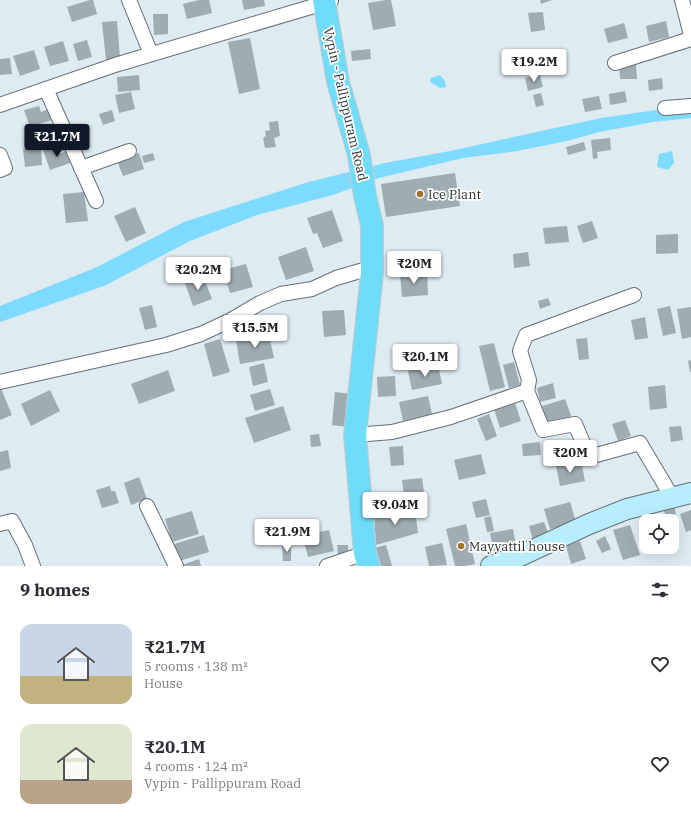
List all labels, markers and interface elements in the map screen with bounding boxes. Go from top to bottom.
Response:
street label: Vypin - Pallippuram Road [320,26,371,183]
pin: ₹19.2M [501,49,567,83]
text: ₹19.2M [510,53,558,70]
pin: ₹21.7M [24,124,90,158]
text: ₹21.7M [33,128,81,145]
place label: Ice Plant [428,186,481,203]
marker: Ice Plant [415,189,425,199]
pin: ₹20M [390,251,438,285]
text: ₹20M [396,255,432,272]
pin: ₹20.2M [165,257,231,291]
text: ₹20.2M [174,261,222,278]
pin: ₹15.5M [222,315,288,349]
text: ₹15.5M [231,319,279,336]
pin: ₹20.1M [392,344,458,378]
text: ₹20.1M [401,348,449,365]
pin: ₹20M [546,440,594,474]
text: ₹20M [552,444,588,461]
pin: ₹9.04M [362,492,428,526]
text: ₹9.04M [371,496,419,513]
map controls [639,514,679,554]
button: locate [639,514,679,554]
pin: ₹21.9M [254,519,320,553]
text: ₹21.9M [263,523,311,540]
place label: Mayyattil house [469,538,565,555]
marker: Mayyattil house [456,541,466,551]
text: 9 homes [20,579,90,601]
icon: filters [649,579,671,601]
text: ₹21.7M [144,636,206,658]
icon: home [52,640,100,688]
icon: heart [649,653,671,675]
text: 5 rooms · 138 m² [144,658,248,675]
text: House [144,675,183,692]
text: ₹20.1M [144,736,206,758]
icon: home [52,740,100,788]
icon: heart [649,753,671,775]
text: 4 rooms · 124 m² [144,758,248,775]
text: Vypin - Pallippuram Road [144,775,301,792]

